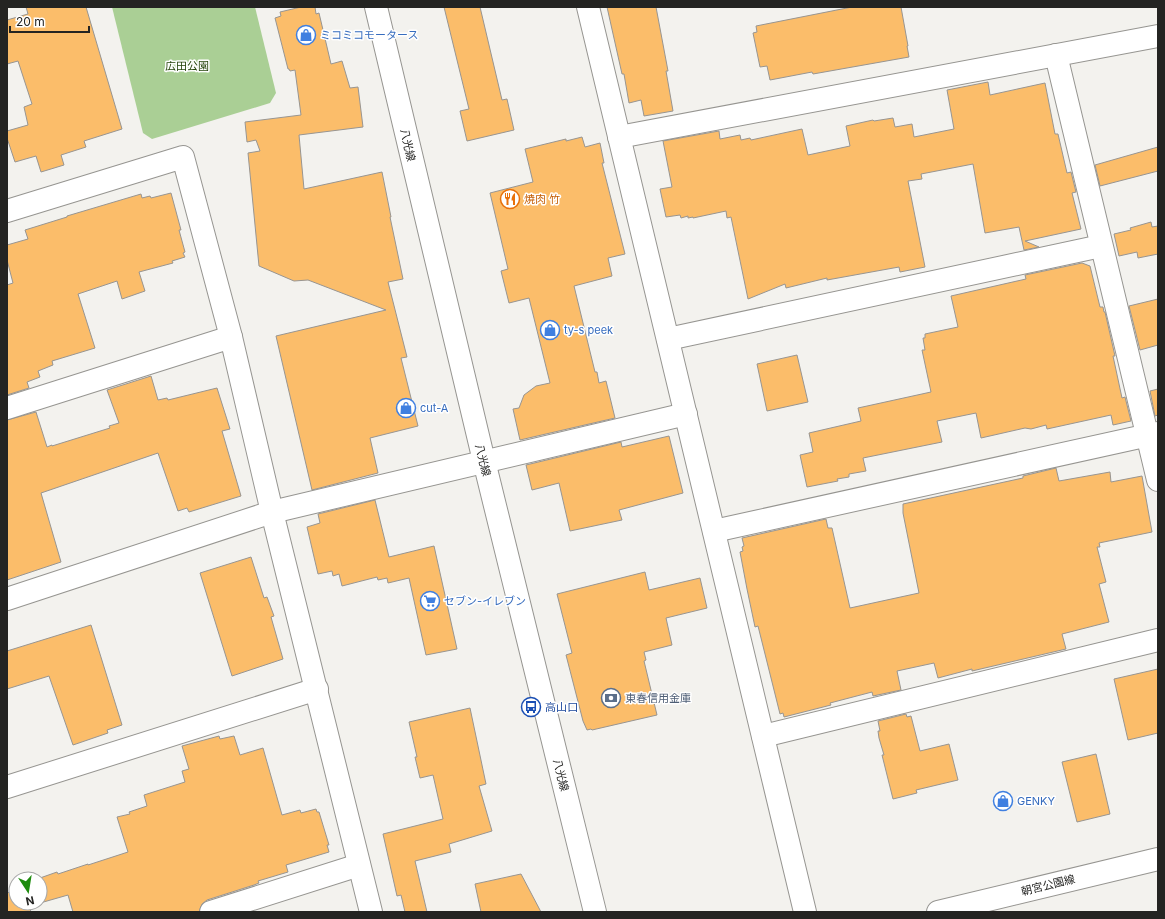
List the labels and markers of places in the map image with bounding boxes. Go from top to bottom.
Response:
shop icon: ミコミコモータース [295,24,317,46]
place label: ミコミコモータース [320,28,418,42]
restaurant icon: 焼肉 竹 [499,188,521,210]
place label: 焼肉 竹 [524,192,560,206]
shop icon: ty-s peek [539,319,561,341]
place label: ty-s peek [564,323,613,337]
shop icon: cut-A [395,397,417,419]
place label: cut-A [420,401,449,415]
supermarket icon: セブン-イレブン [419,590,441,612]
place label: セブン-イレブン [444,594,526,608]
bank icon: 東春信用金庫 [600,687,622,709]
place label: 東春信用金庫 [625,691,691,705]
bus stop icon: 高山口 [520,696,542,718]
place label: 高山口 [545,700,578,714]
shop icon: GENKY [992,790,1014,812]
place label: GENKY [1017,794,1055,808]

